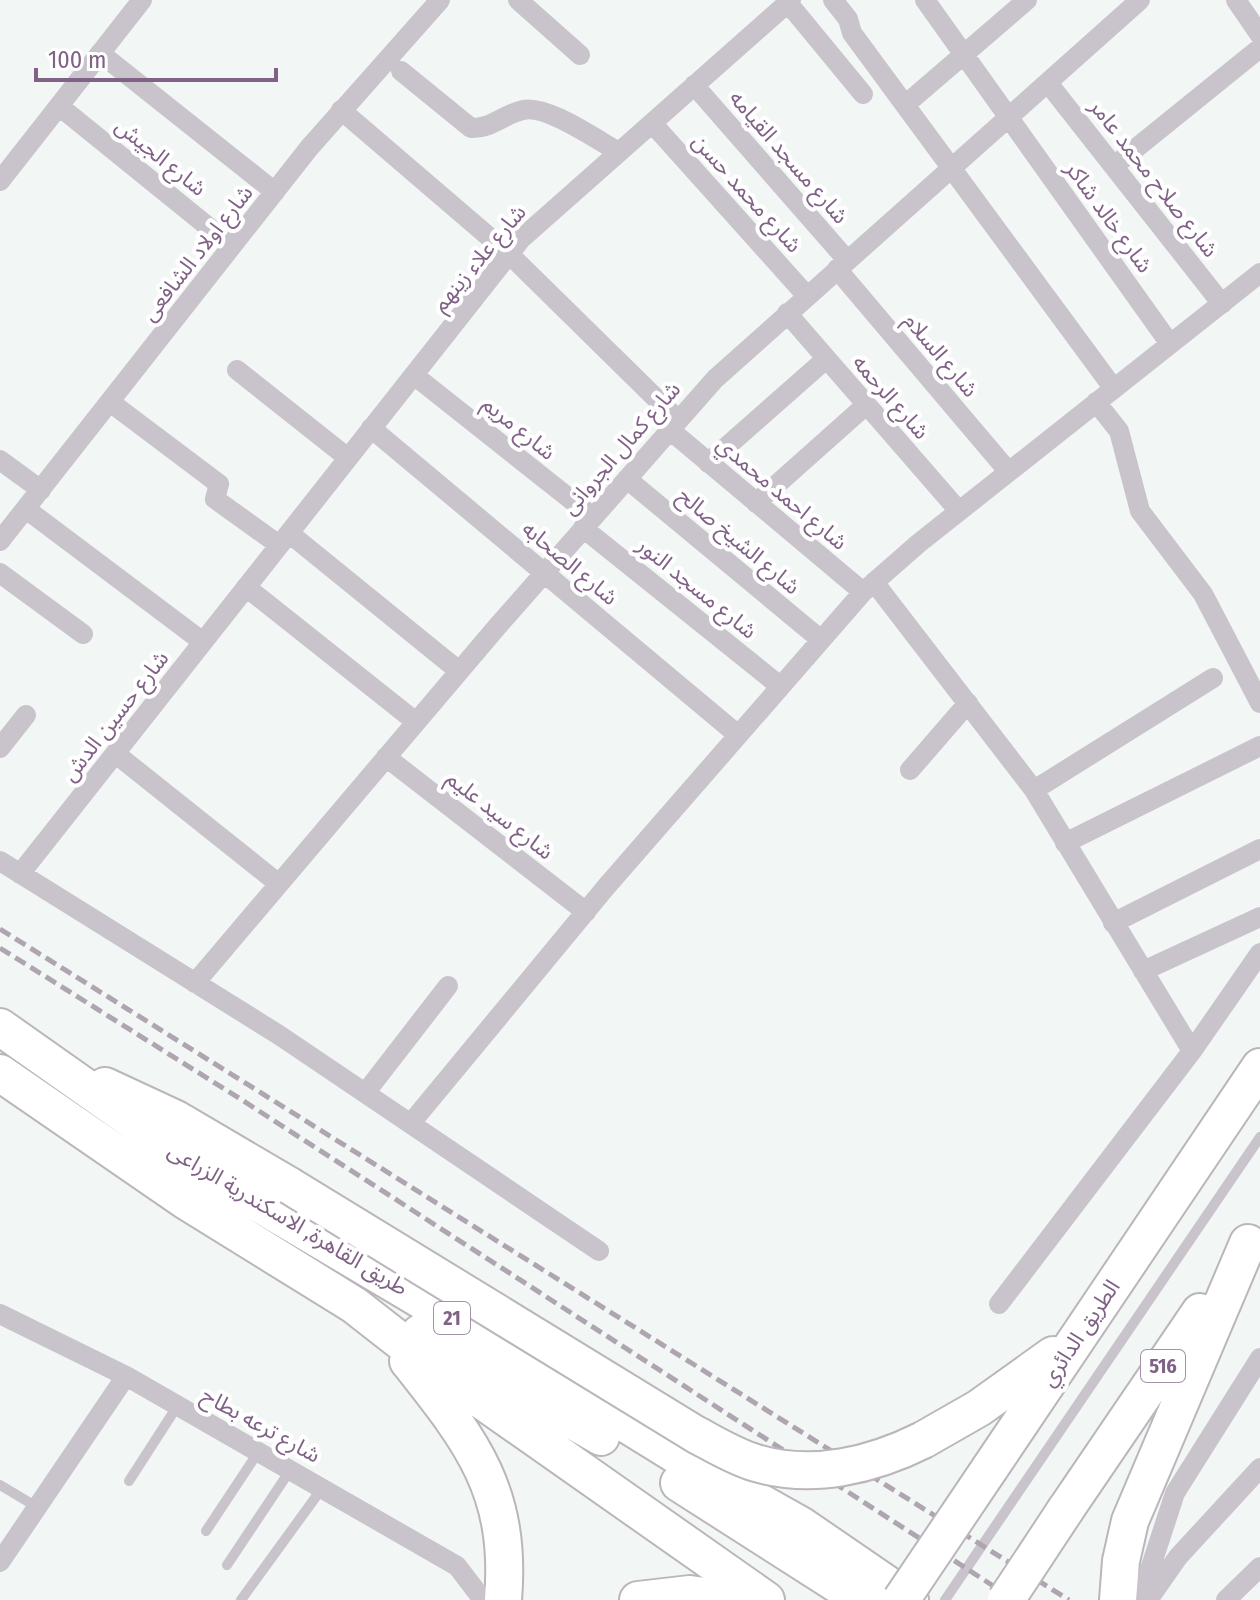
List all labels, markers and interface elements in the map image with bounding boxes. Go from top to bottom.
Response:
scale bar [36,32,276,82]
text: 100 m [48,46,106,74]
street label: شارع مسجد القيامه [721,85,854,231]
street label: شارع صلاح محمد عامر [1081,93,1224,264]
street label: شارع الجيش [108,112,212,204]
street label: شارع محمد حسن [684,128,808,260]
street label: شارع خالد شاكر [1056,155,1159,280]
street label: شارع اولاد الشافعى [136,180,261,328]
street label: شارع علاء زينهم [426,199,534,319]
street label: شارع السلام [896,307,984,404]
street label: شارع الرحمه [845,349,935,447]
street label: شارع كمال الجروانى [556,376,688,522]
street label: شارع مريم [475,390,561,468]
street label: شارع احمد محمدي [709,430,853,558]
street label: شارع الشيخ صالح [670,482,806,602]
street label: شارع الصحابه [515,515,623,613]
street label: شارع مسجد النور [629,531,762,647]
street label: شارع حسين الدش [56,645,177,789]
street label: شارع سيد عليم [439,765,559,868]
street label: طريق القاهرة, الاسكندرية الزراعى [163,1137,413,1301]
street label: الطريق الدائري [1034,1274,1128,1393]
road number: 21 [434,1302,470,1334]
road number: 516 [1141,1350,1185,1382]
street label: شارع ترعه بطاح [195,1381,325,1471]

